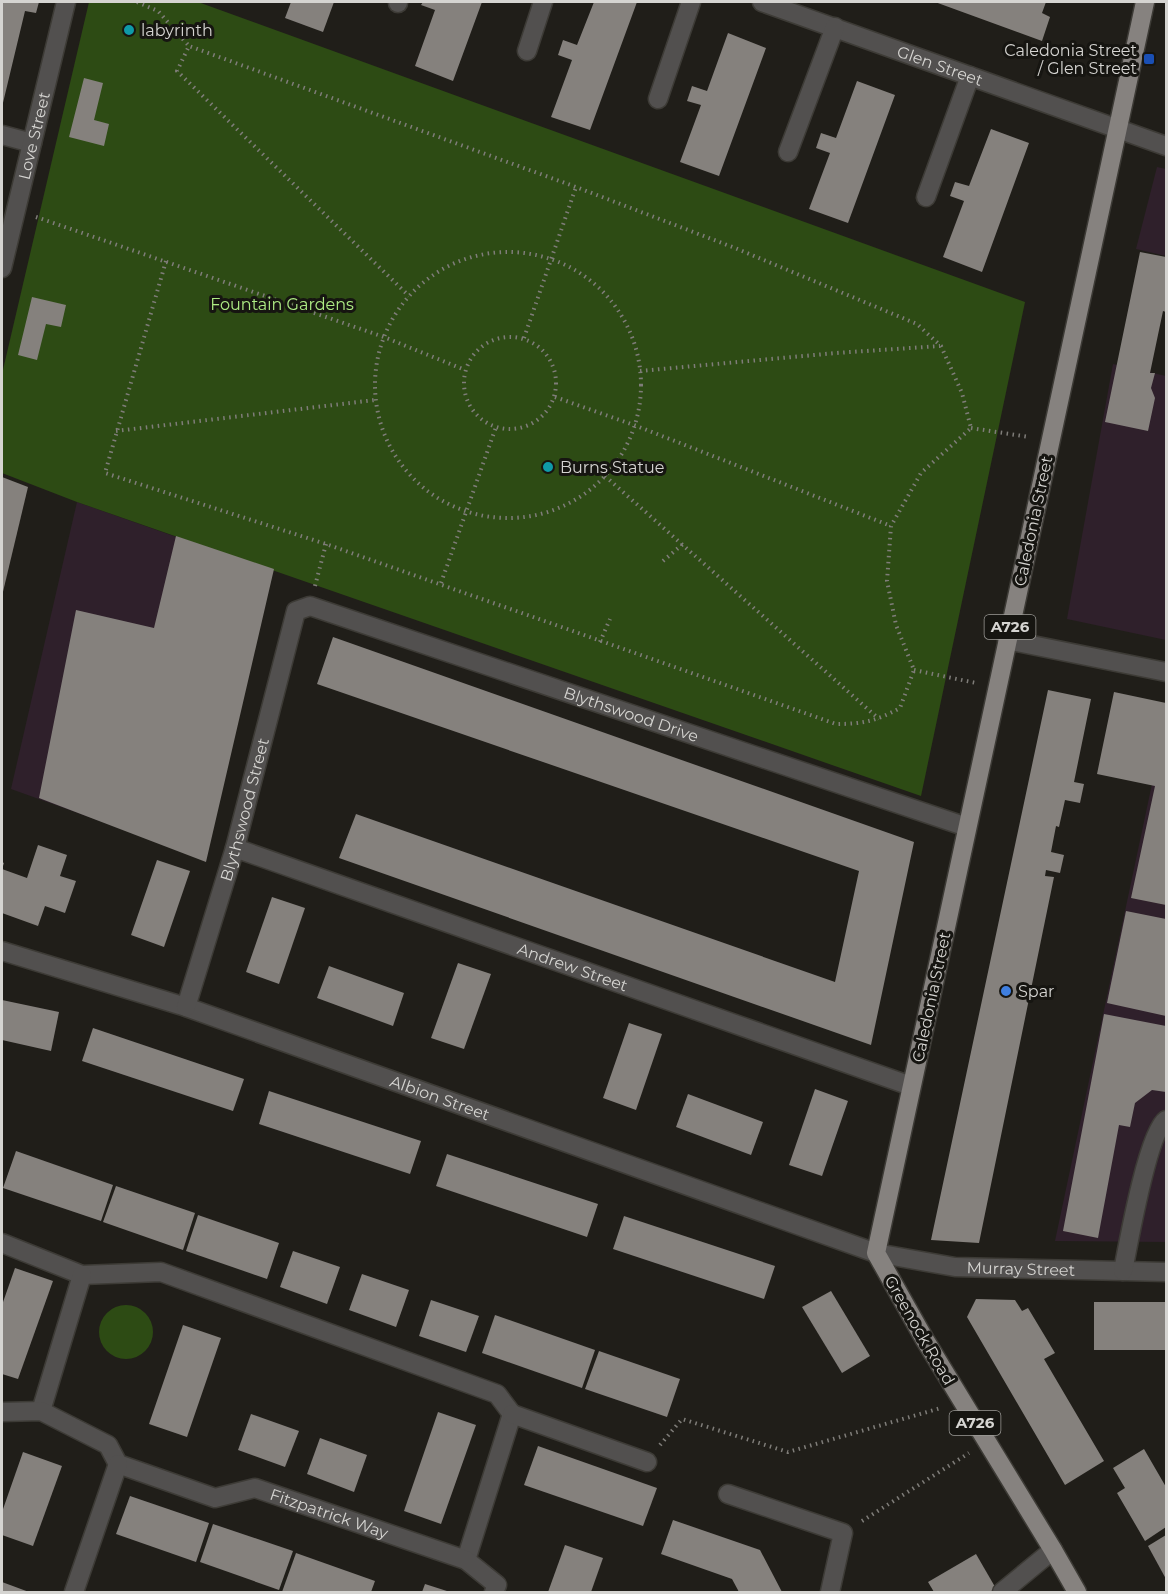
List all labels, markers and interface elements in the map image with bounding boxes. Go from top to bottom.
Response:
place label: labyrinth [141,21,213,40]
marker: labyrinth [122,23,136,37]
place label: Caledonia Street / Glen Street [1004,41,1137,78]
street label: Glen Street [894,42,986,90]
marker: Caledonia Street / Glen Street [1142,52,1156,66]
street label: Love Street [15,90,54,182]
park label: Fountain Gardens [210,295,354,314]
street label: Caledonia Street [1010,454,1057,588]
place label: Burns Statue [560,458,664,477]
marker: Burns Statue [541,460,555,474]
road number: A726 [984,615,1036,639]
street label: Blythswood Drive [561,683,701,746]
street label: Blythswood Street [216,735,273,884]
street label: Caledonia Street [908,930,955,1064]
street label: Andrew Street [515,939,631,996]
place label: Spar [1018,982,1055,1001]
marker: Spar [999,984,1013,998]
street label: Albion Street [387,1072,493,1125]
street label: Murray Street [966,1258,1076,1280]
street label: Greenock Road [881,1272,959,1388]
road number: A726 [950,1411,1000,1435]
street label: Fitzpatrick Way [267,1485,391,1543]

